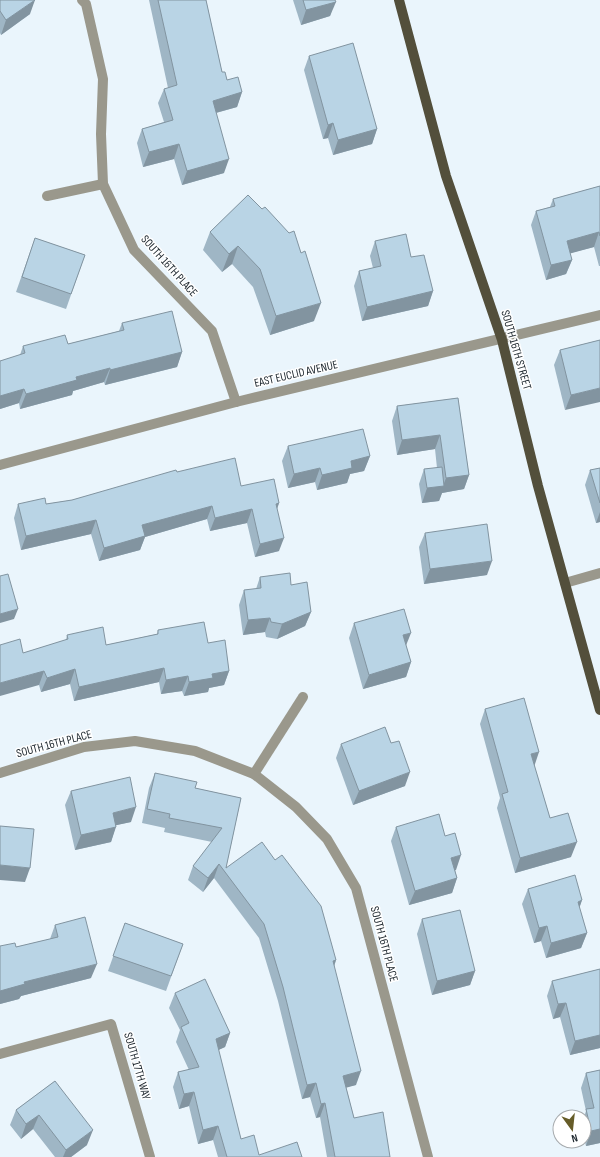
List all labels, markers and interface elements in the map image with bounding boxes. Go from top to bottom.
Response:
street label: SOUTH 16TH PLACE [137,232,201,300]
street label: SOUTH 16TH STREET [497,308,535,392]
street label: EAST EUCLID AVENUE [253,357,339,391]
street label: SOUTH 16TH PLACE [15,727,93,761]
street label: SOUTH 16TH PLACE [367,905,401,983]
street label: SOUTH 17TH WAY [120,1031,154,1101]
north arrow [552,1109,592,1149]
text: N [570,1131,579,1145]

